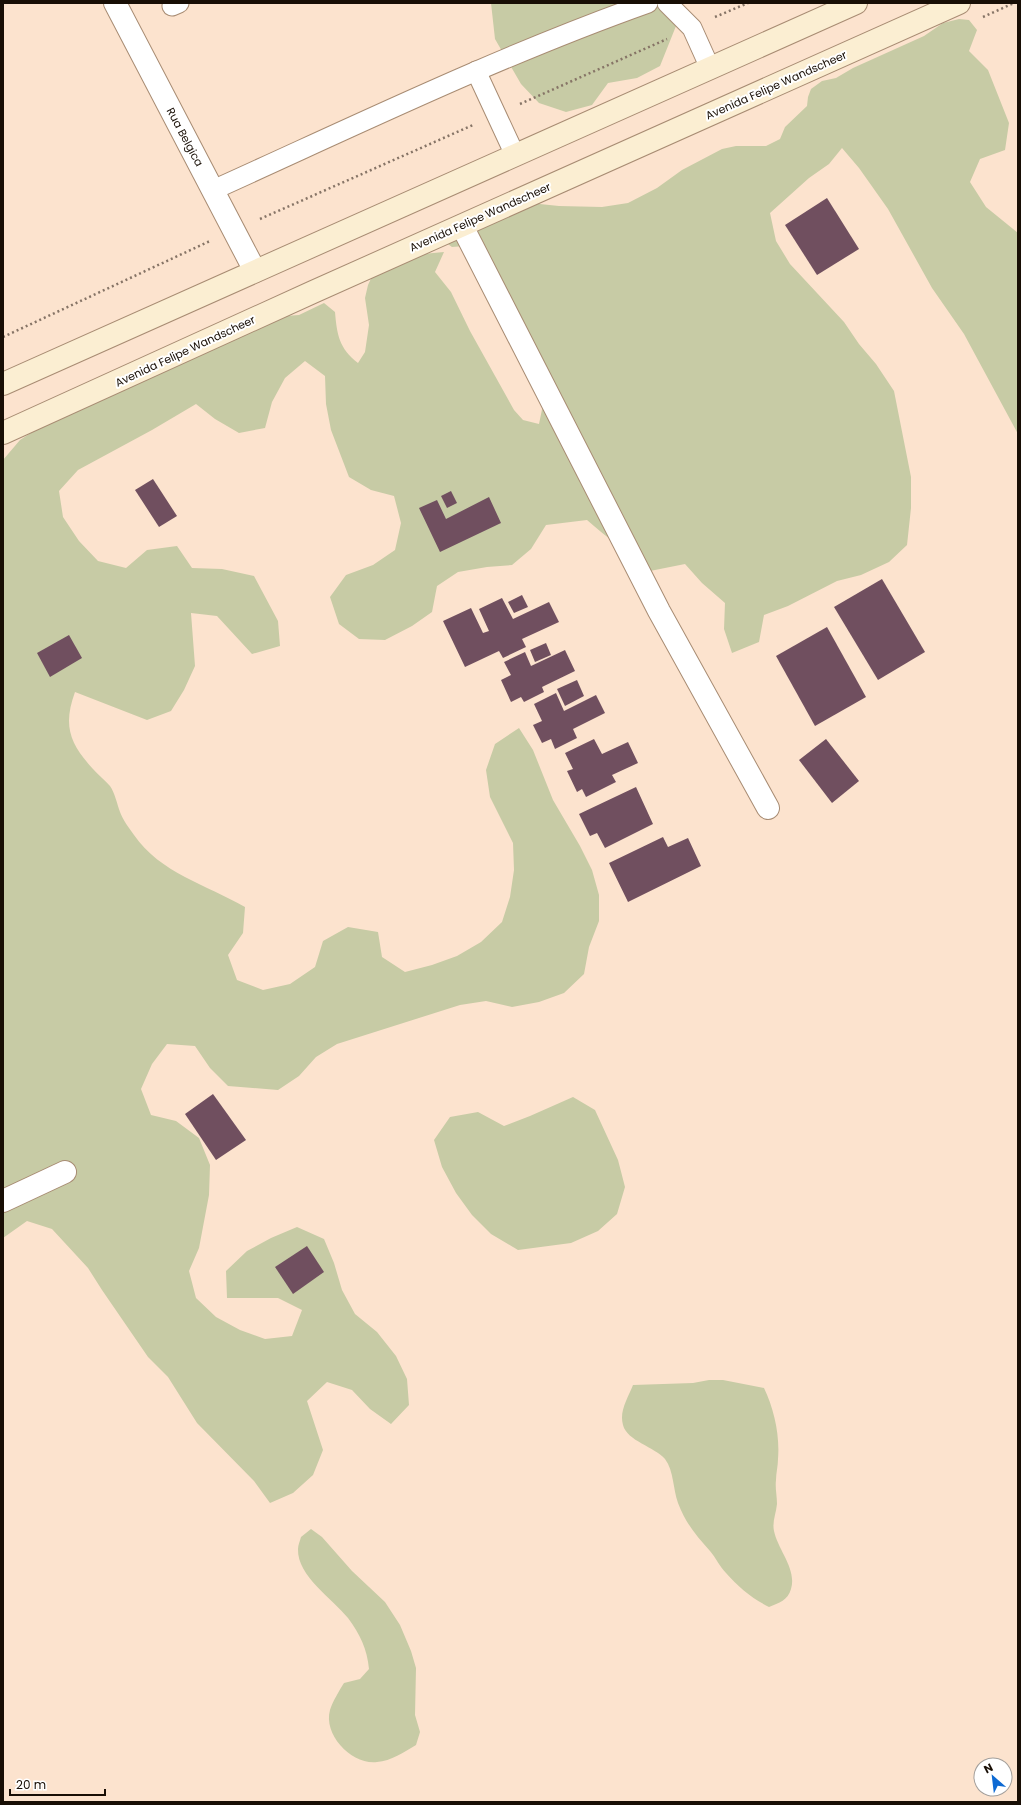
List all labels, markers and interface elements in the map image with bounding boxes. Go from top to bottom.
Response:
street label: Avenida Felipe Wandscheer [703,47,849,123]
street label: Rua Belgica [163,105,207,169]
street label: Avenida Felipe Wandscheer [407,179,553,255]
street label: Avenida Felipe Wandscheer [112,311,258,391]
north arrow [973,1757,1013,1797]
text: N [981,1759,996,1777]
scale bar [10,1771,105,1797]
text: 20 m [16,1776,46,1793]

